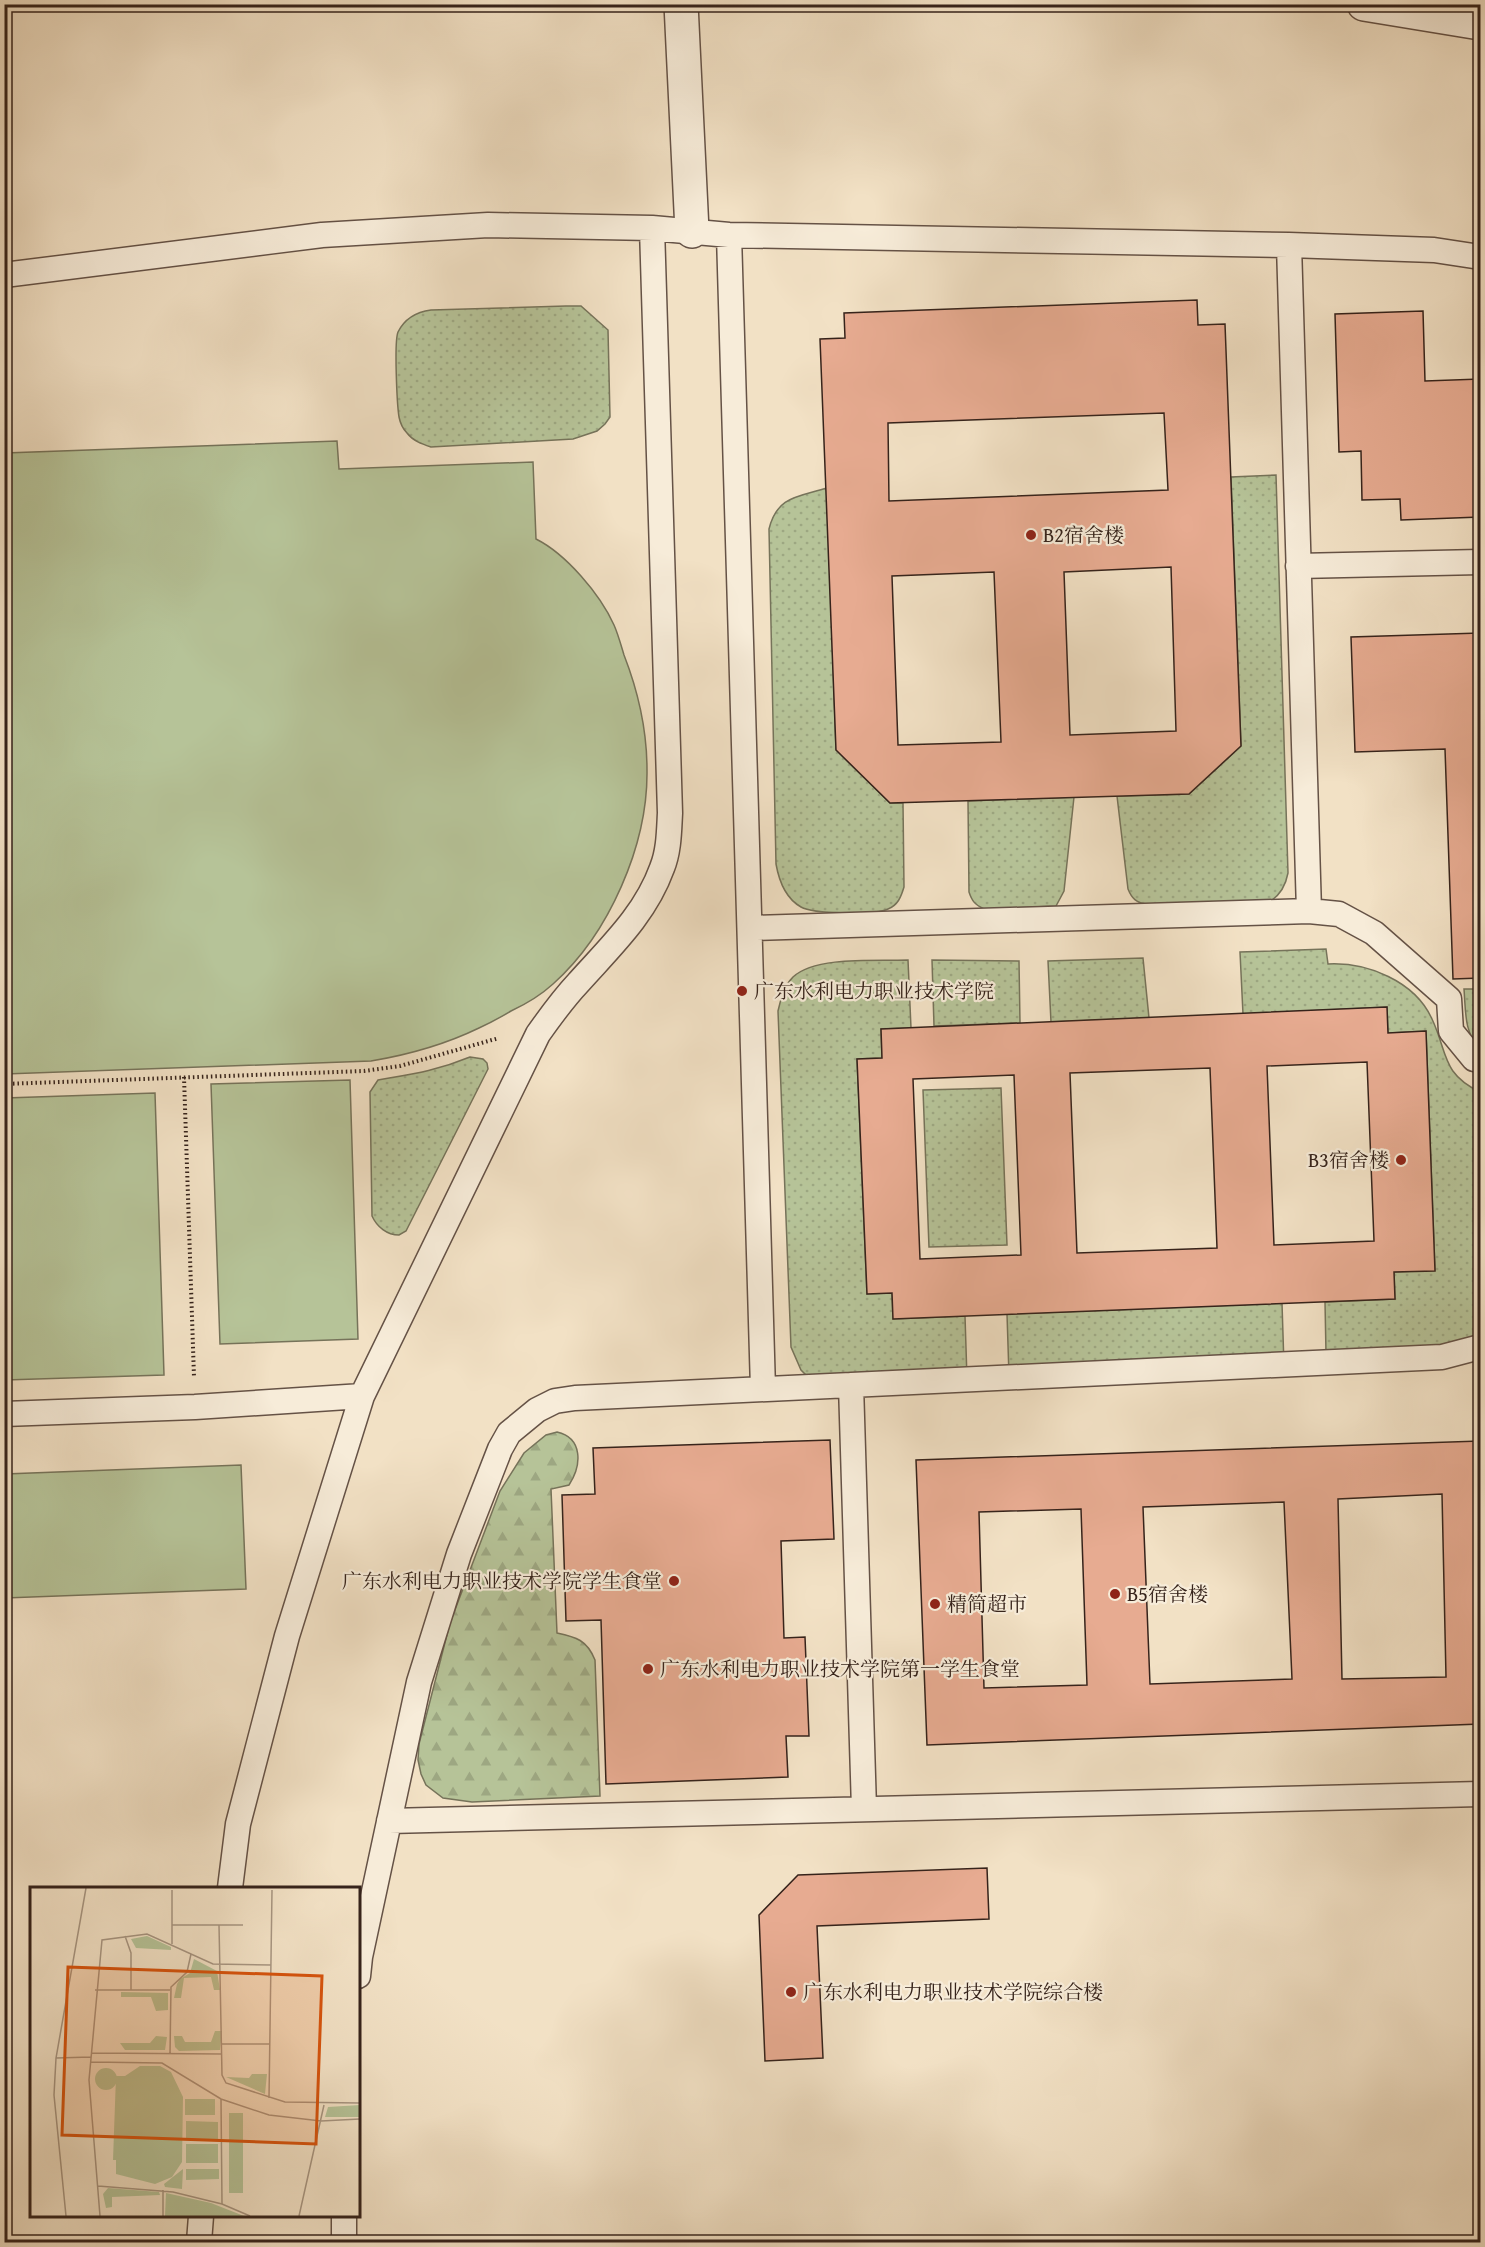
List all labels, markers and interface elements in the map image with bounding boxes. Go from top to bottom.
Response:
place label: B2宿舍楼 [1043,520,1124,549]
marker: B2宿舍楼 [1024,528,1038,542]
place label: 广东水利电力职业技术学院 [754,976,994,1005]
marker: 广东水利电力职业技术学院 [735,984,749,998]
place label: B3宿舍楼 [1308,1145,1389,1174]
marker: B3宿舍楼 [1394,1153,1408,1167]
place label: 广东水利电力职业技术学院学生食堂 [342,1566,662,1595]
marker: 广东水利电力职业技术学院学生食堂 [667,1574,681,1588]
place label: B5宿舍楼 [1127,1579,1208,1608]
marker: B5宿舍楼 [1108,1587,1122,1601]
place label: 精简超市 [947,1589,1027,1618]
marker: 精简超市 [928,1597,942,1611]
place label: 广东水利电力职业技术学院第一学生食堂 [660,1654,1020,1683]
marker: 广东水利电力职业技术学院第一学生食堂 [641,1662,655,1676]
inset map [30,1887,360,2217]
place label: 广东水利电力职业技术学院综合楼 [803,1977,1103,2006]
marker: 广东水利电力职业技术学院综合楼 [784,1985,798,1999]

